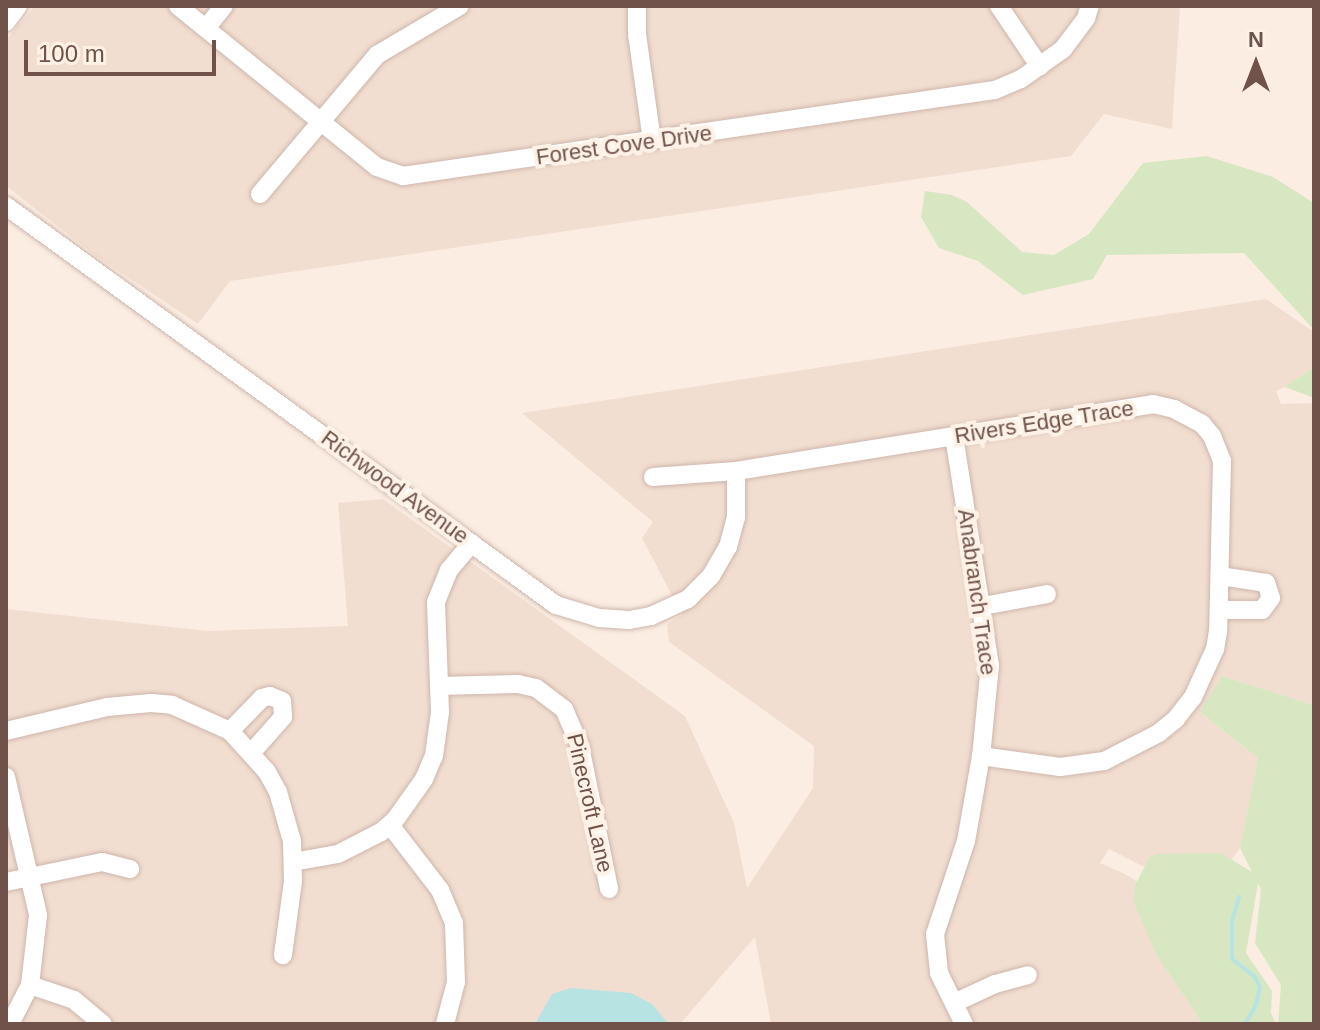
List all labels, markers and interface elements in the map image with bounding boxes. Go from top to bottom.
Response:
scale bar [28,24,220,74]
north arrow [1216,24,1296,104]
text: N [1248,27,1264,52]
text: 100 m [38,40,105,67]
street label: Forest Cove Drive [534,120,714,170]
street label: Rivers Edge Trace [952,395,1136,449]
street label: Richwood Avenue [316,424,474,550]
street label: Anabranch Trace [952,507,1002,677]
street label: Pinecroft Lane [561,731,619,875]

